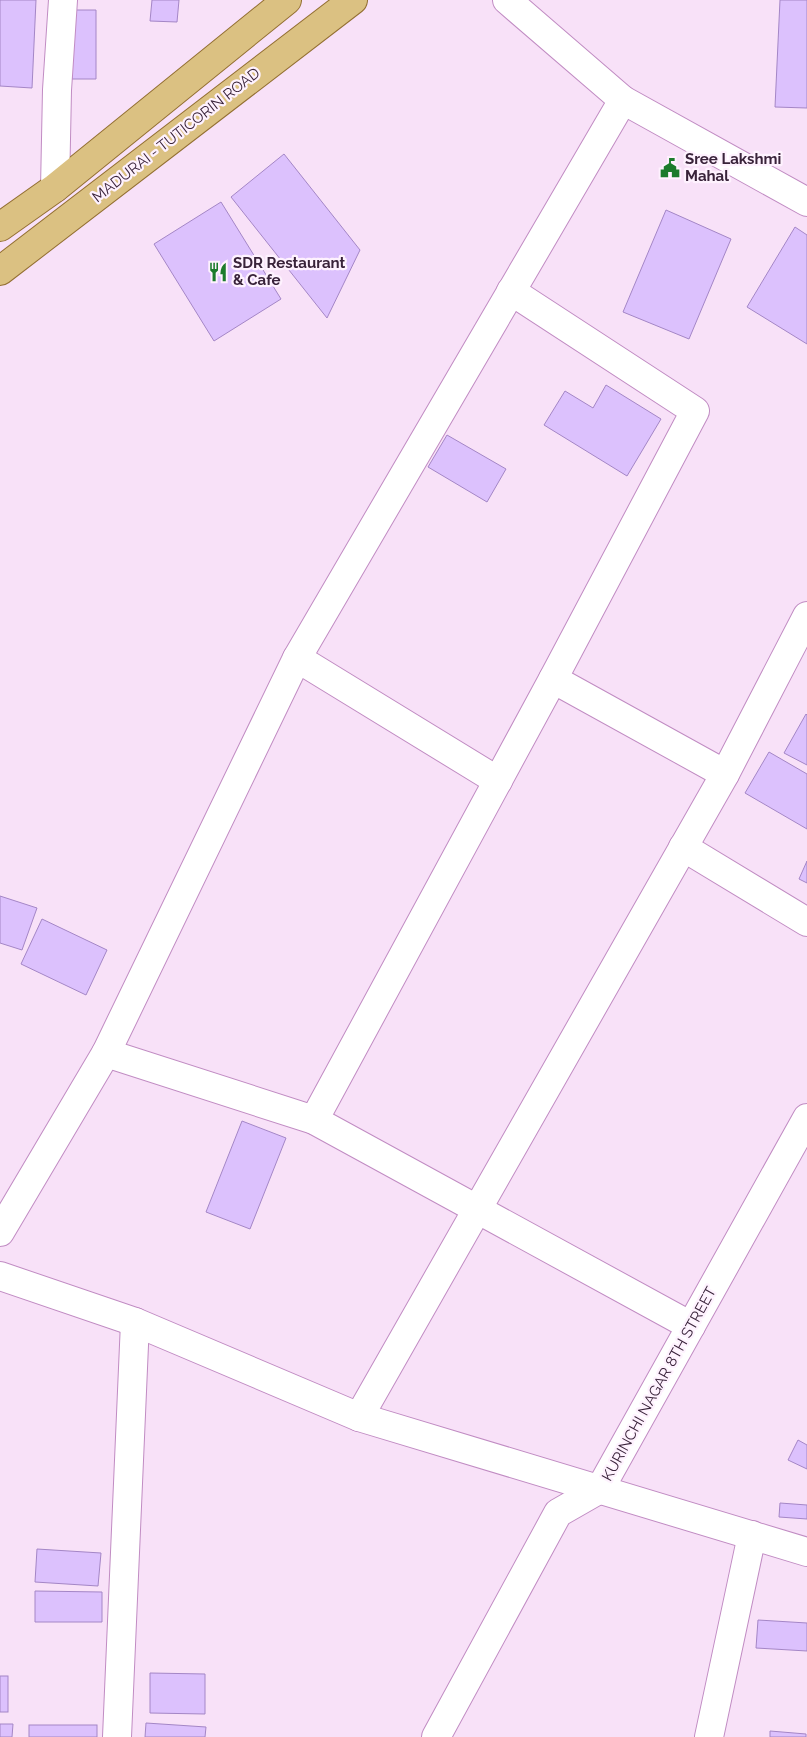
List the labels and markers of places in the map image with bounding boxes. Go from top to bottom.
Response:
place label: Sree Lakshmi Mahal [685,150,781,185]
public building icon: Sree Lakshmi Mahal [659,157,681,179]
place label: SDR Restaurant & Cafe [233,254,346,289]
restaurant icon: SDR Restaurant & Cafe [207,261,229,283]

